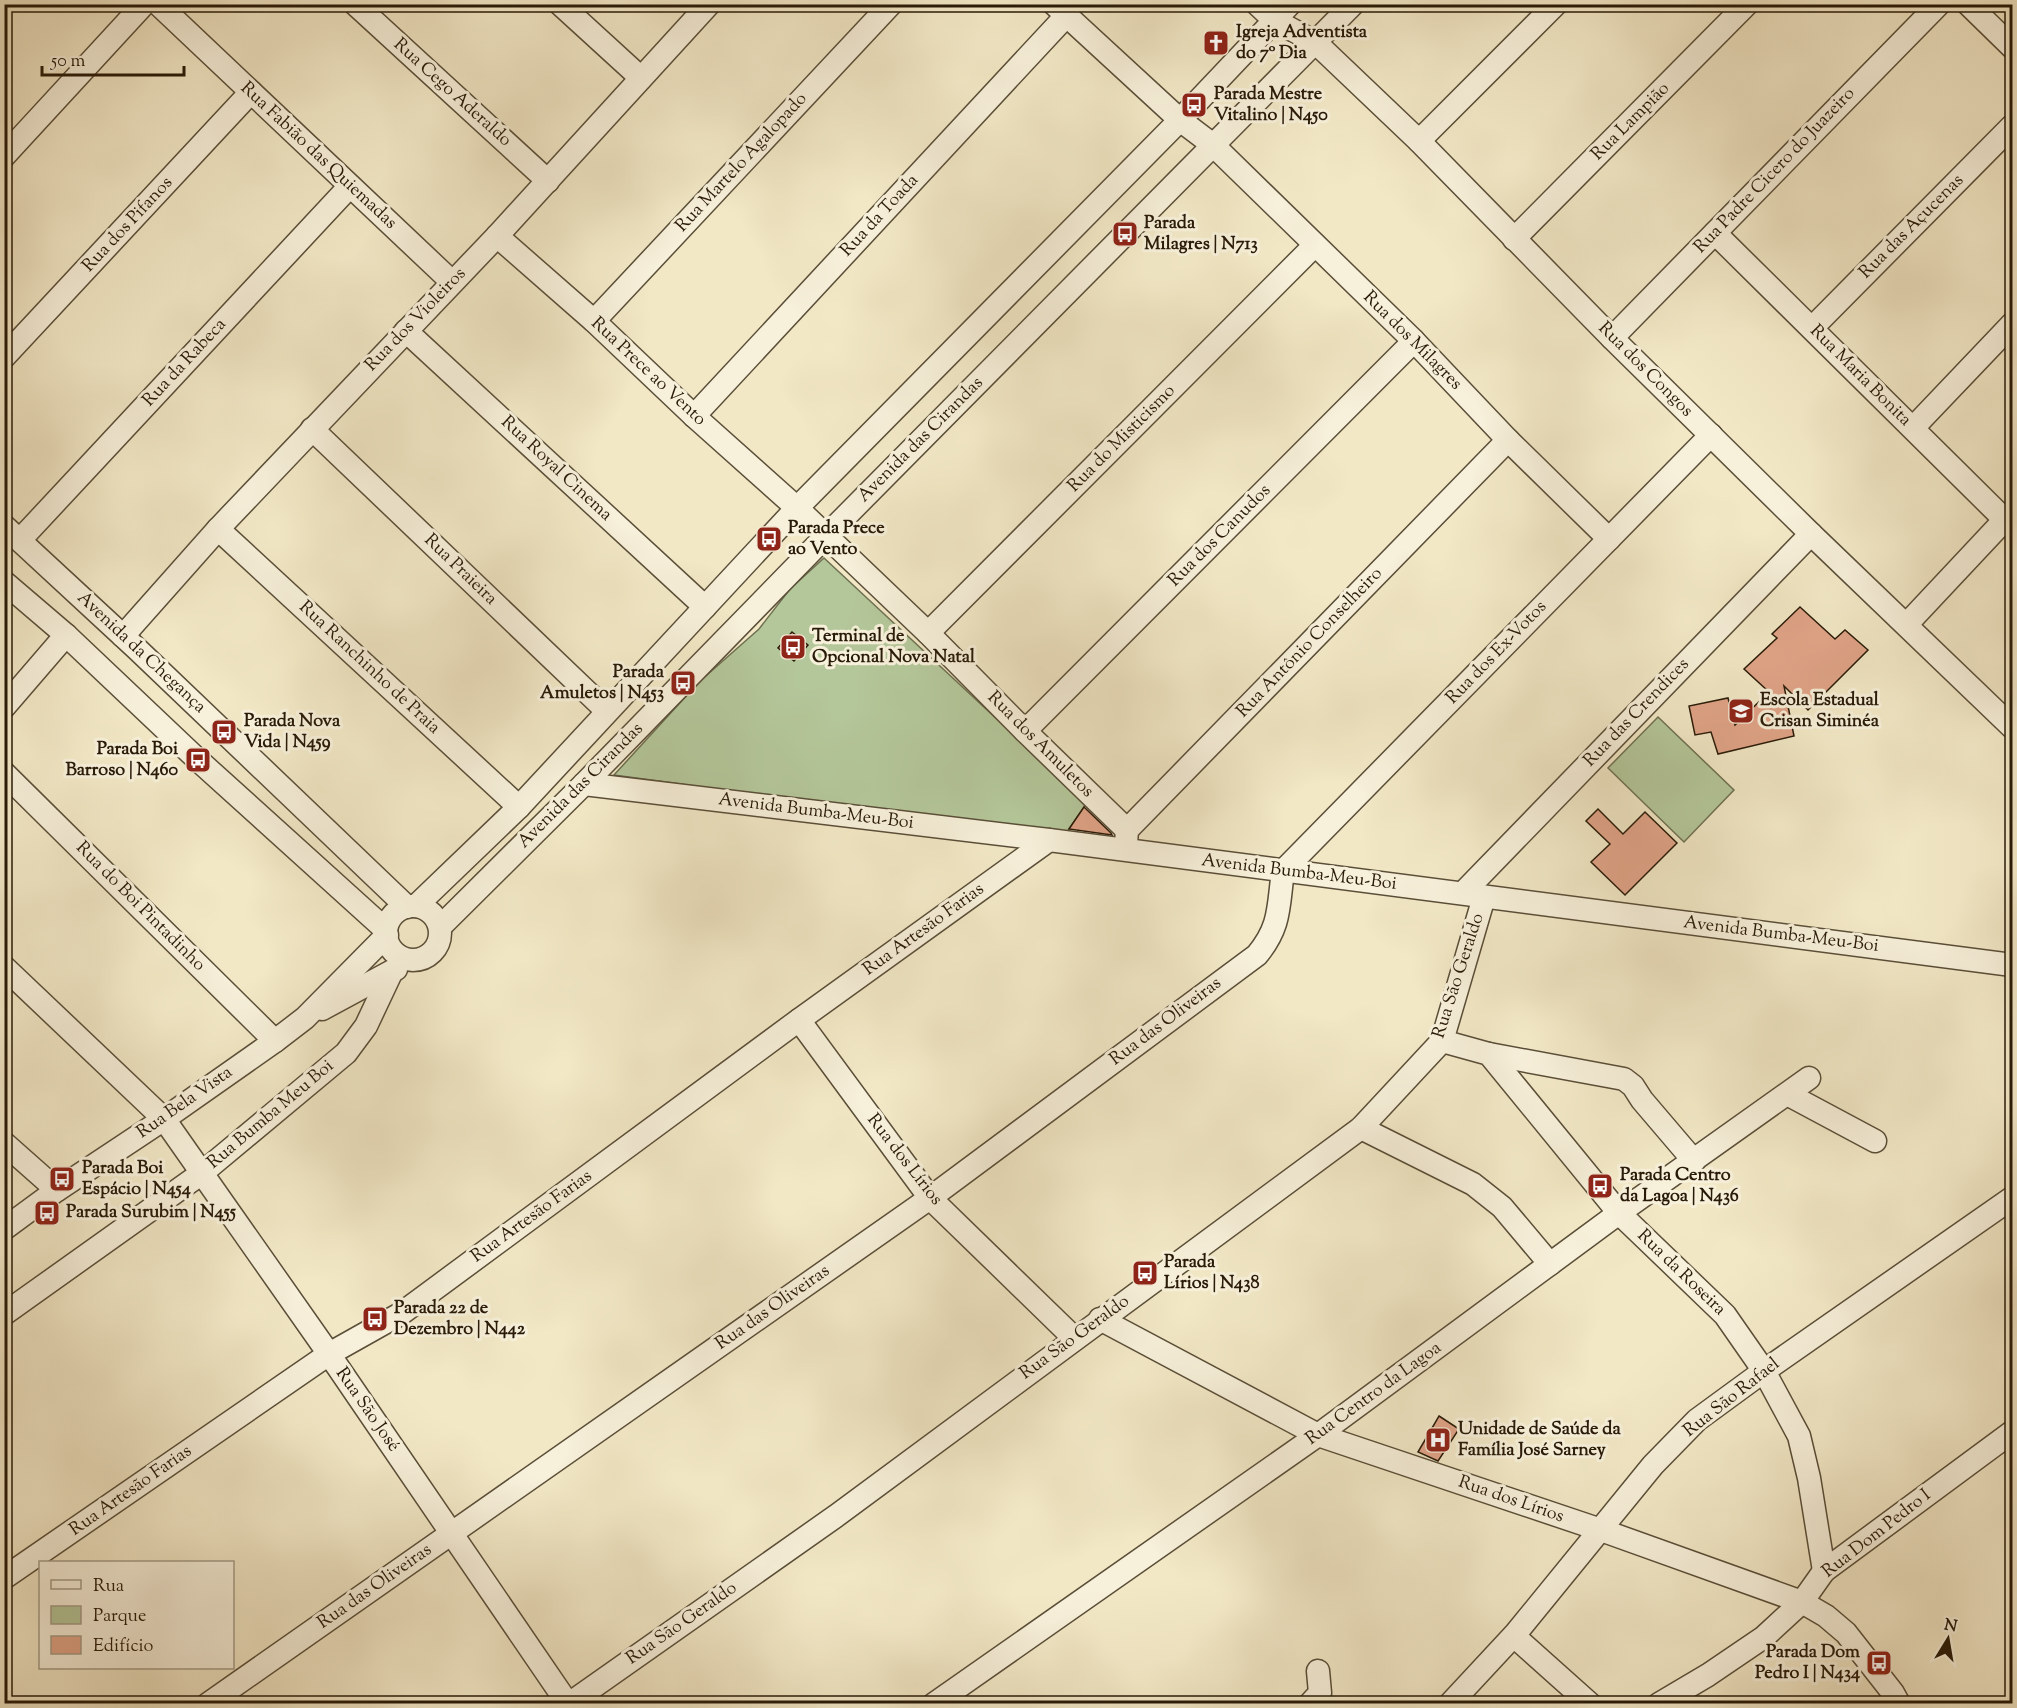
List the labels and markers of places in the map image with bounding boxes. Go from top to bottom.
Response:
place label: Igreja Adventista do 7º Dia [1236,20,1368,67]
church icon: Igreja Adventista do 7º Dia [1201,28,1231,58]
place label: Parada Mestre Vitalino | N450 [1214,82,1328,129]
bus stop icon: Parada Mestre Vitalino | N450 [1179,90,1209,120]
place label: Parada Milagres | N713 [1144,211,1258,258]
bus stop icon: Parada Milagres | N713 [1110,219,1140,249]
place label: Parada Prece ao Vento [788,516,885,563]
bus stop icon: Parada Prece ao Vento [754,524,784,554]
place label: Terminal de Opcional Nova Natal [812,624,976,671]
bus stop icon: Terminal de Opcional Nova Natal [778,632,808,662]
place label: Parada Amuletos | N453 [540,660,665,707]
bus stop icon: Parada Amuletos | N453 [668,668,698,698]
place label: Escola Estadual Crisan Siminéa [1760,688,1880,735]
school or university icon: Escola Estadual Crisan Siminéa [1726,696,1756,726]
place label: Parada Nova Vida | N459 [244,709,341,756]
bus stop icon: Parada Nova Vida | N459 [209,717,239,747]
place label: Parada Boi Barroso | N460 [65,737,179,784]
bus stop icon: Parada Boi Barroso | N460 [183,745,213,775]
place label: Parada Boi Espácio | N454 [82,1156,191,1203]
place label: Parada Centro da Lagoa | N436 [1620,1163,1739,1210]
bus stop icon: Parada Boi Espácio | N454 [47,1164,77,1194]
bus stop icon: Parada Centro da Lagoa | N436 [1585,1171,1615,1201]
bus stop icon: Parada Surubim | N455 [32,1198,62,1228]
place label: Parada Surubim | N455 [66,1200,237,1226]
place label: Parada Lírios | N438 [1164,1250,1259,1297]
bus stop icon: Parada Lírios | N438 [1130,1258,1160,1288]
place label: Parada 22 de Dezembro | N442 [394,1296,526,1343]
bus stop icon: Parada 22 de Dezembro | N442 [360,1304,390,1334]
place label: Unidade de Saúde da Família José Sarney [1458,1417,1621,1464]
hospital icon: Unidade de Saúde da Família José Sarney [1423,1425,1453,1455]
place label: Parada Dom Pedro I | N434 [1755,1640,1860,1687]
bus stop icon: Parada Dom Pedro I | N434 [1864,1648,1894,1678]

